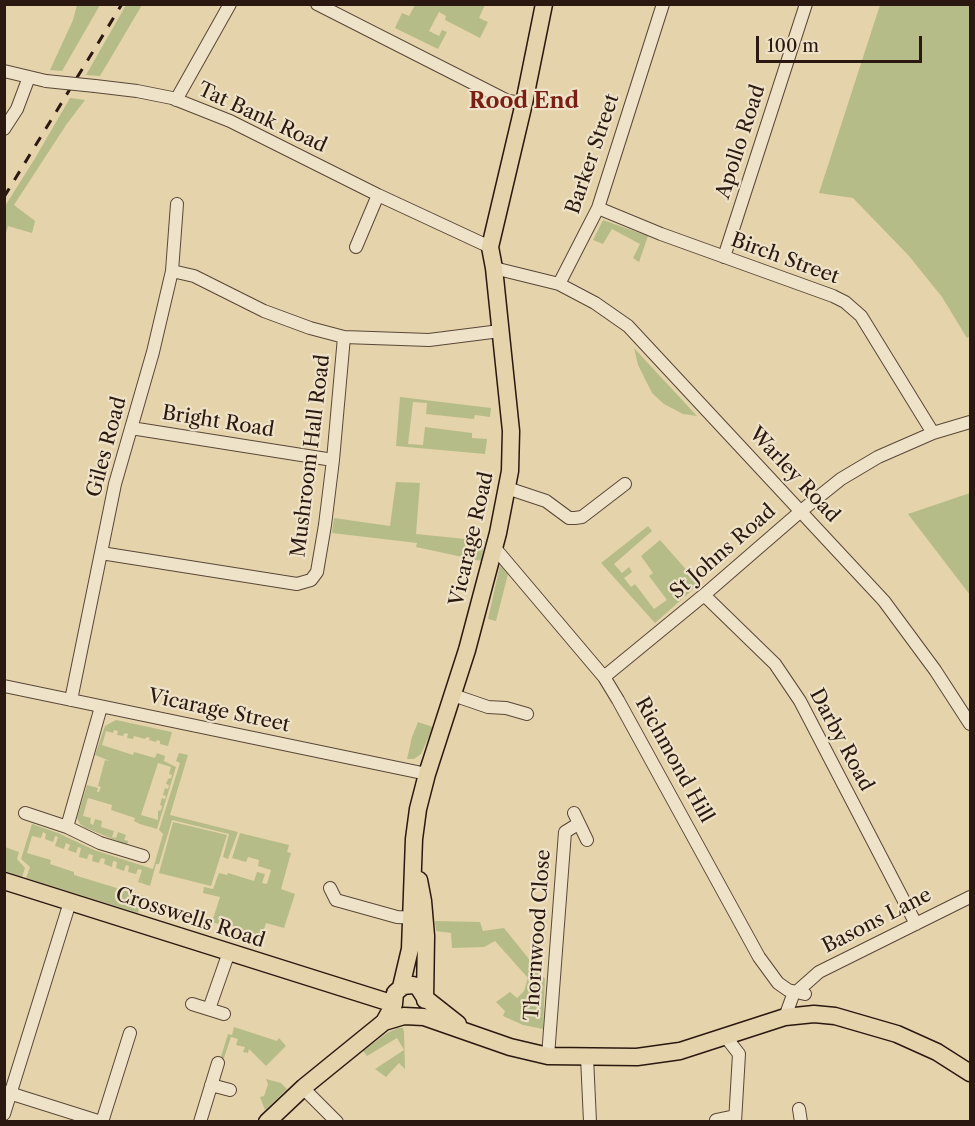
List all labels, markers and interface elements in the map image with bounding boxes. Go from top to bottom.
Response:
scale bar [759,24,926,62]
text: 100 m [767,35,819,57]
street label: Tat Bank Road [194,78,330,158]
street label: Apollo Road [711,82,771,202]
district label: Rood End [469,89,579,115]
street label: Barker Street [561,91,625,217]
street label: Birch Street [728,228,842,290]
street label: Mushroom Hall Road [287,353,335,559]
street label: Giles Road [82,394,132,500]
street label: Bright Road [160,401,276,443]
street label: Warley Road [744,422,844,528]
street label: Vicarage Road [445,470,499,608]
street label: St Johns Road [665,500,781,604]
street label: Vicarage Street [146,684,292,738]
street label: Darby Road [804,685,878,795]
street label: Richmond Hill [630,693,718,827]
street label: Thornwood Close [520,848,556,1022]
street label: Crosswells Road [112,883,268,953]
street label: Basons Lane [818,883,936,959]

